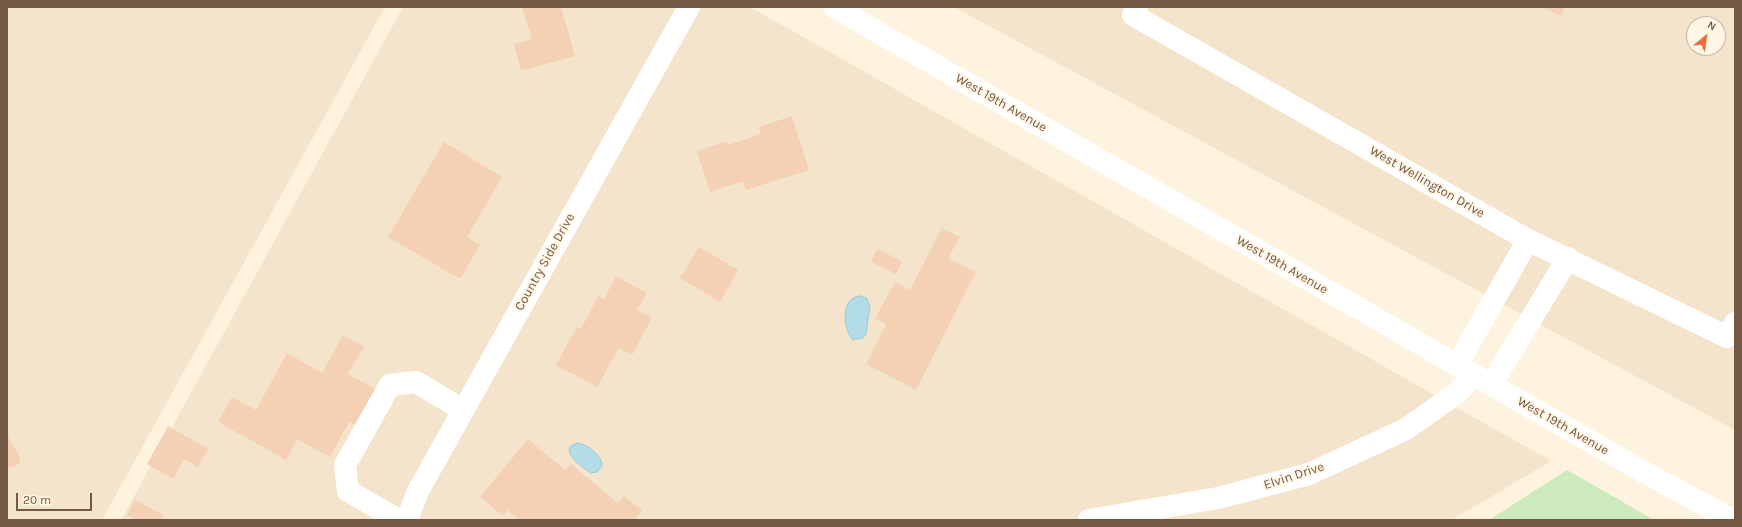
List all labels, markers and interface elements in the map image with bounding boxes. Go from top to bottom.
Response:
north arrow [1686,16,1726,56]
text: N [1705,18,1718,34]
street label: West 19th Avenue [952,70,1050,136]
street label: West Wellington Drive [1367,143,1487,221]
street label: Country Side Drive [512,211,578,313]
street label: West 19th Avenue [1233,232,1331,298]
street label: West 19th Avenue [1514,393,1612,459]
street label: Elvin Drive [1262,459,1326,493]
scale bar [18,485,94,511]
text: 20 m [23,493,51,507]

